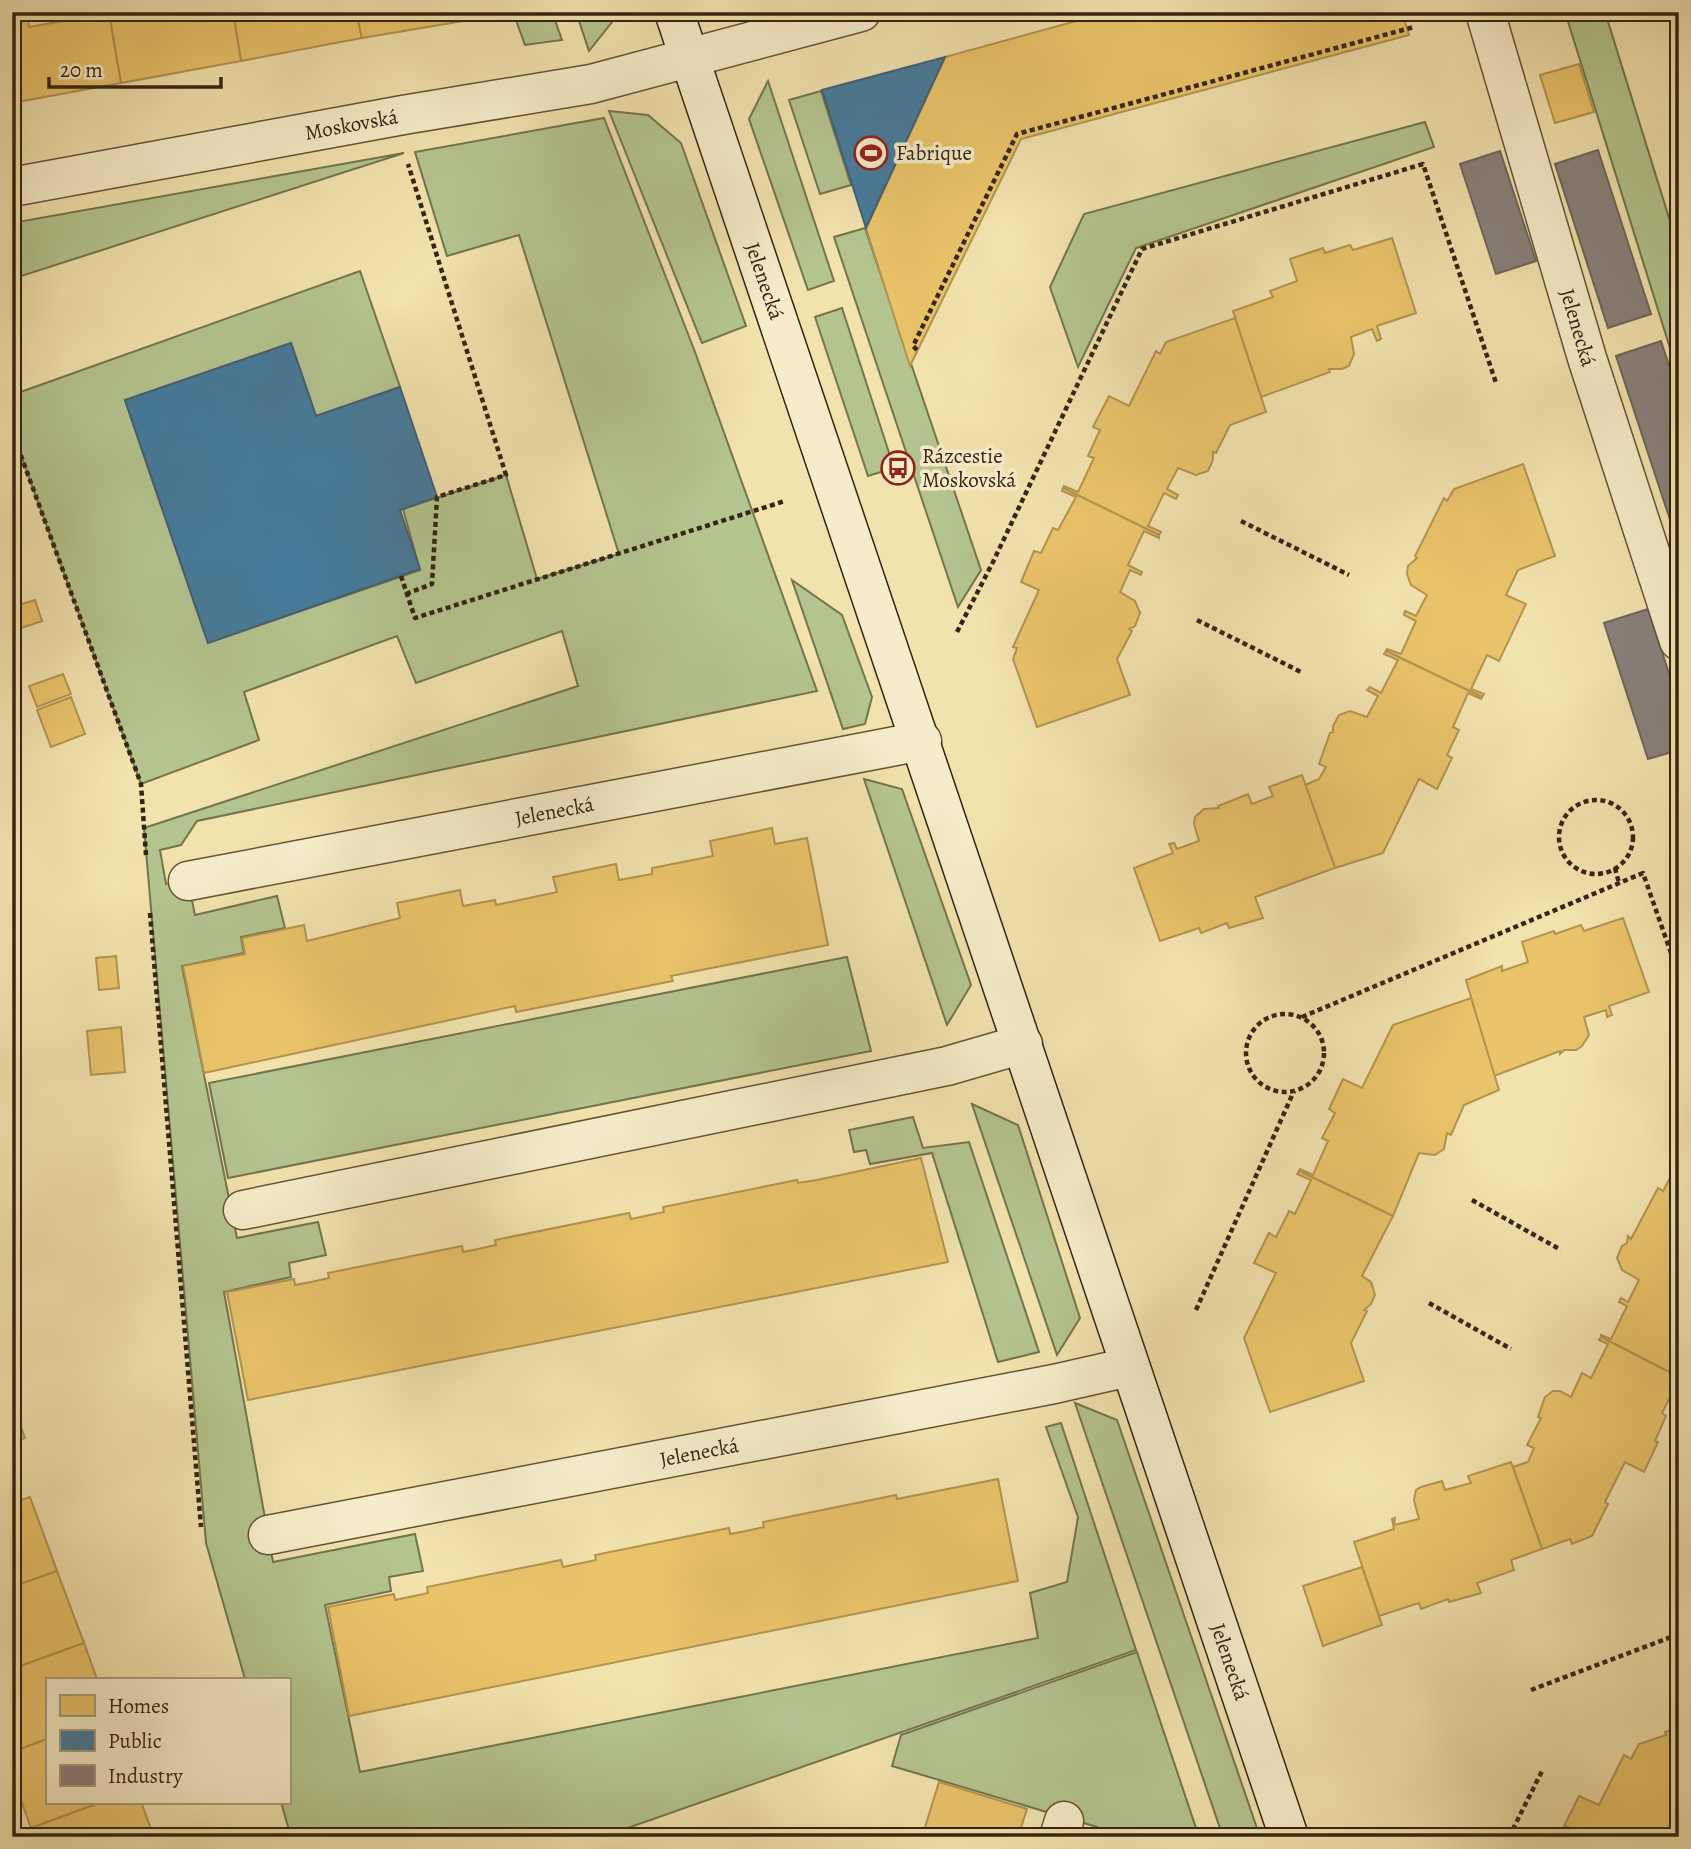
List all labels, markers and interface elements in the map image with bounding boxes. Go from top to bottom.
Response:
scale bar [49,46,220,90]
text: 20 m [60,56,103,84]
street label: Moskovská [302,102,400,147]
sports icon: Fabrique [852,134,890,172]
place label: Fabrique [896,139,972,167]
street label: Jelenecká [739,239,791,324]
street label: Jelenecká [1553,285,1603,370]
place label: Rázcestie Moskovská [922,442,1016,494]
bus stop icon: Rázcestie Moskovská [879,449,917,487]
street label: Jelenecká [513,790,596,832]
street label: Jelenecká [657,1431,741,1473]
street label: Jelenecká [1204,1620,1256,1704]
legend [46,1678,290,1804]
text: Homes [108,1692,169,1720]
text: Public [108,1727,162,1755]
text: Industry [108,1762,183,1790]

